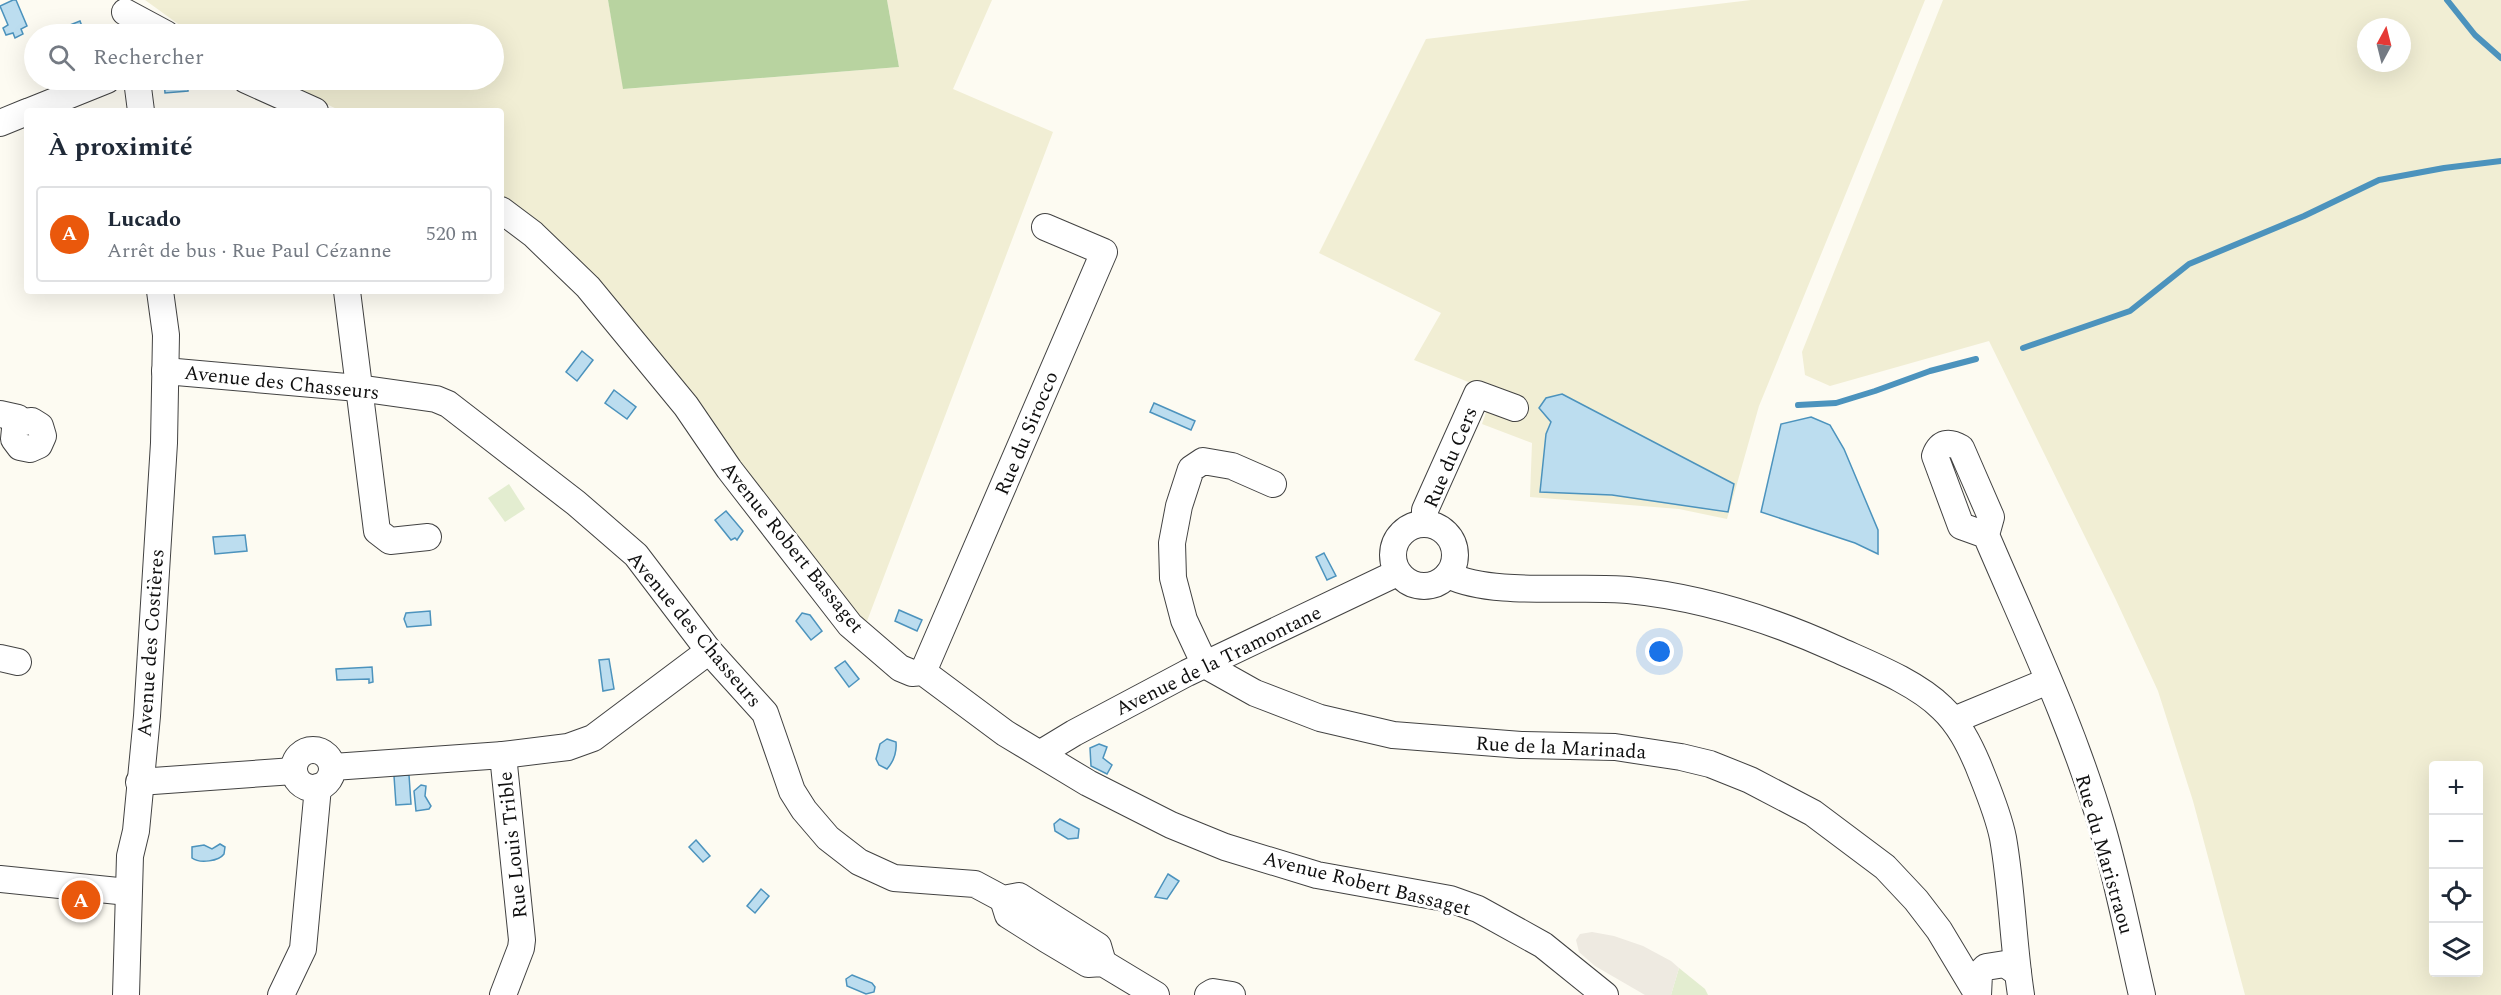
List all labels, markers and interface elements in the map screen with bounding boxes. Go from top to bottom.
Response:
north arrow [2357,18,2411,72]
search box [24,24,504,90]
icon: search [45,41,78,74]
text: Rechercher [93,41,204,74]
text: À proximité [48,127,193,167]
text: Lucado [107,203,181,236]
text: A [62,219,77,249]
text: 520 m [426,219,478,249]
text: Arrêt de bus · Rue Paul Cézanne [107,236,392,266]
street label: Avenue des Chasseurs [183,358,381,408]
street label: Rue du Sirocco [987,367,1067,500]
street label: Rue du Cers [1416,402,1486,513]
street label: Avenue Robert Bassaget [714,455,871,640]
street label: Avenue des Chasseurs [620,545,769,714]
street label: Avenue des Costières [129,548,173,738]
street label: Avenue de la Tramontane [1110,598,1327,724]
your location [1645,637,1674,666]
street label: Rue de la Marinada [1475,729,1647,767]
map controls [2429,761,2483,977]
button: + [2429,761,2483,815]
street label: Rue Louis Trible [490,770,536,920]
street label: Rue du Maristraou [2067,771,2141,938]
button: − [2429,815,2483,869]
street label: Avenue Robert Bassaget [1260,844,1474,924]
button: locate [2429,869,2483,923]
pin: A [62,878,100,922]
button: layers [2429,923,2483,977]

